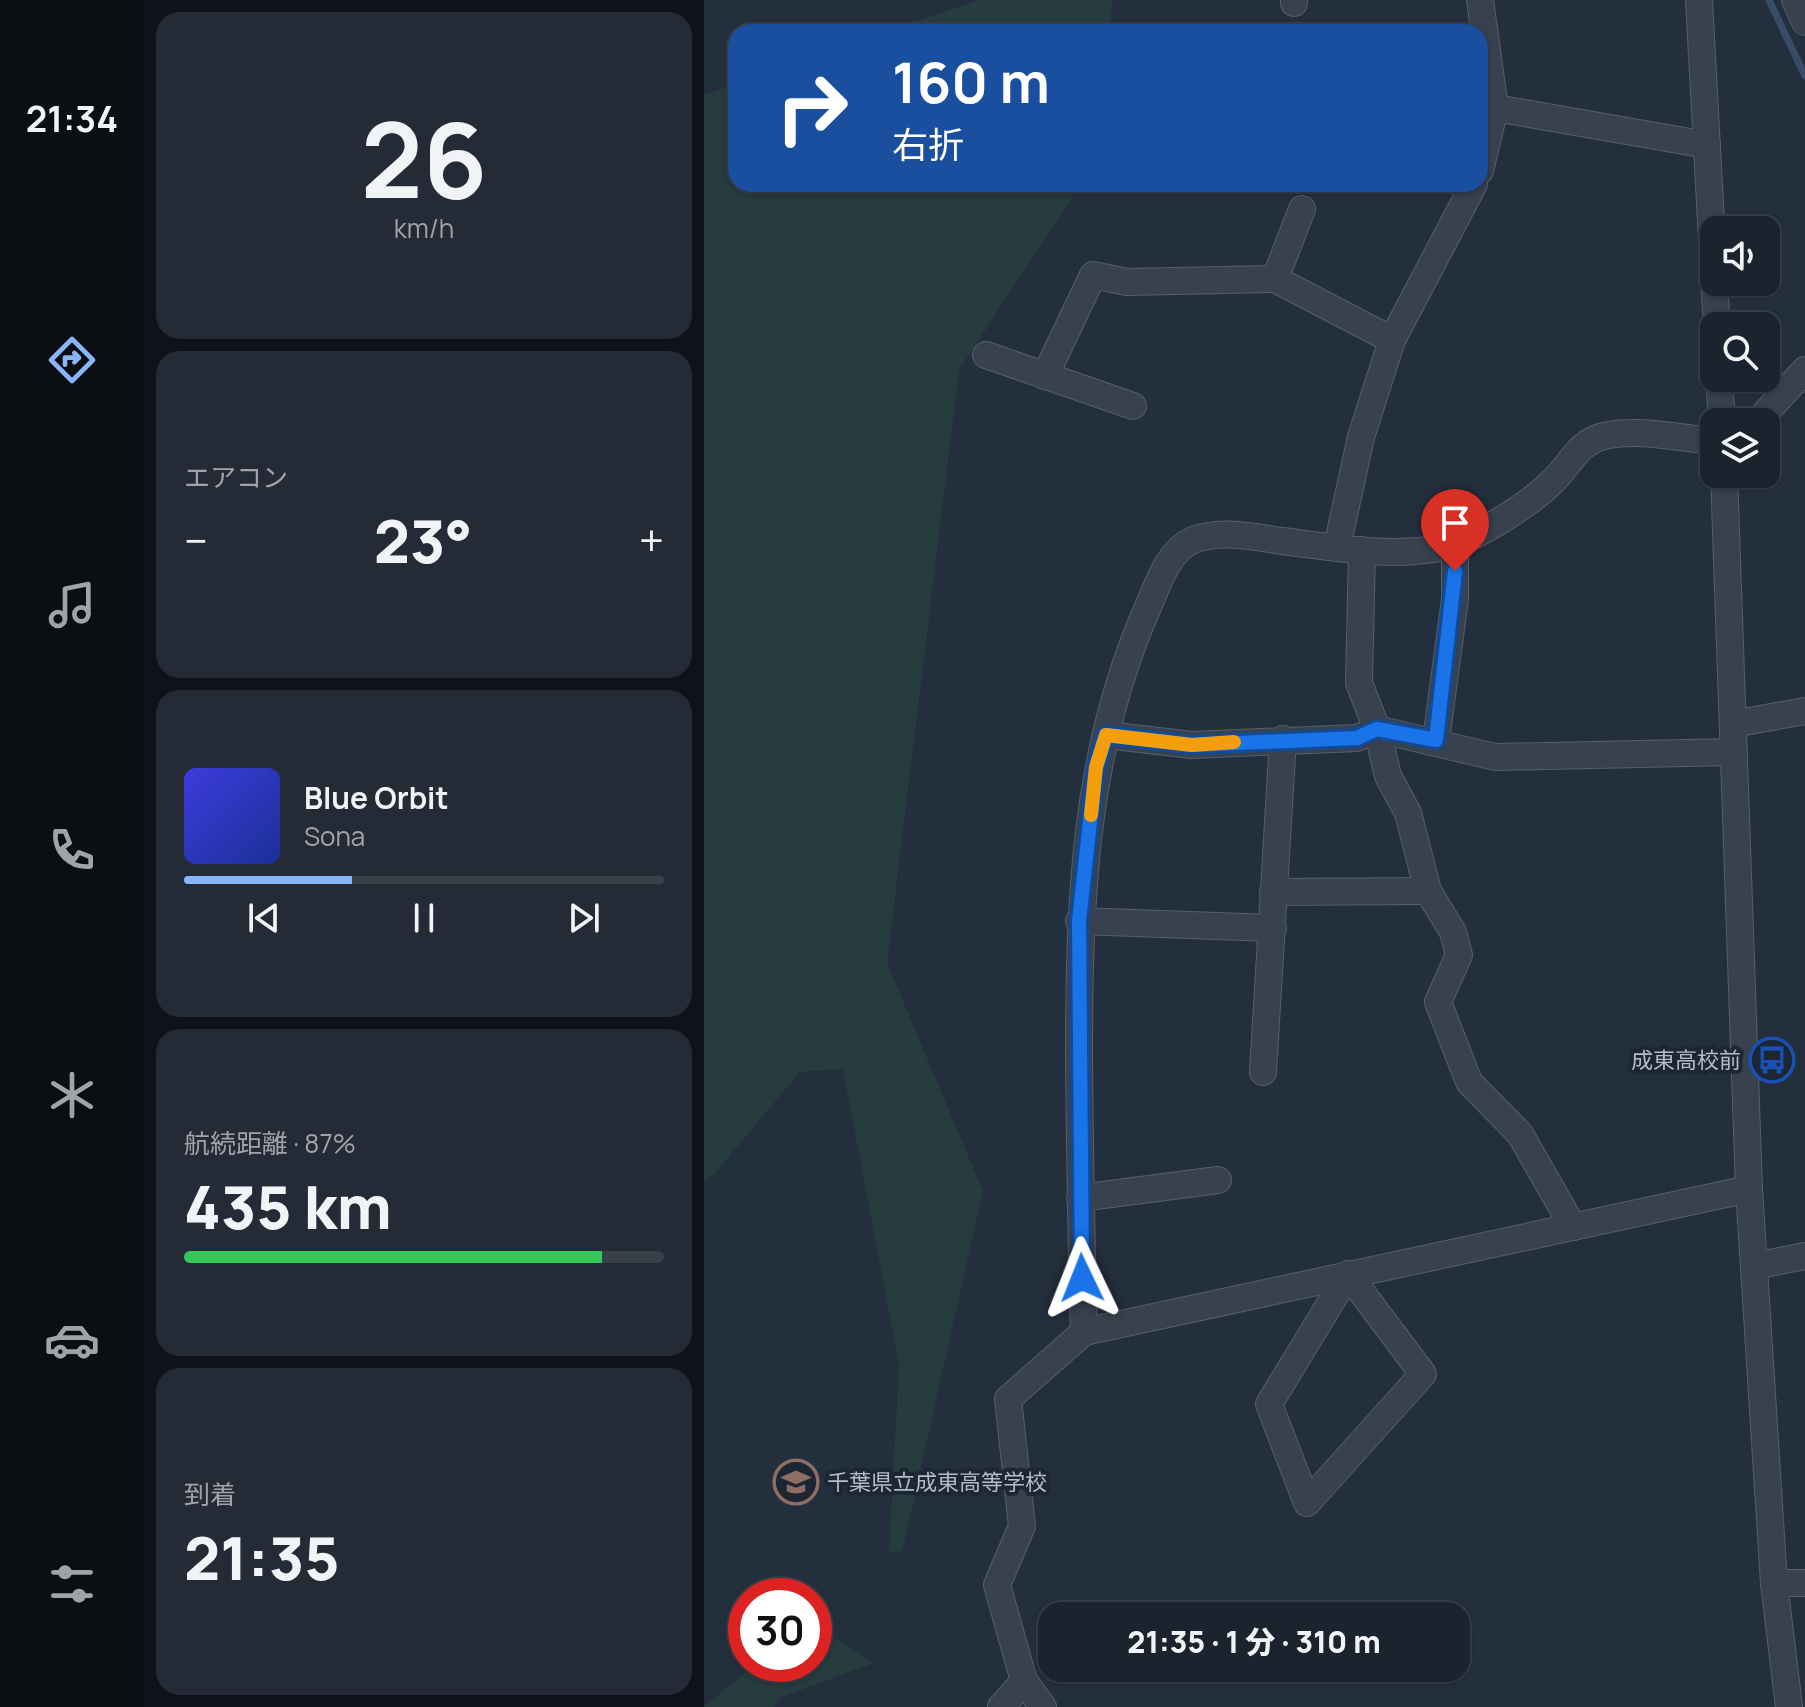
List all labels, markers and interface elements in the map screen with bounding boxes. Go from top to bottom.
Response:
text: 160 m [892,43,1050,120]
icon: right [760,56,864,160]
text: 26 [361,87,487,229]
text: 21:34 [26,94,118,143]
text: 右折 [892,120,964,169]
text: km/h [394,210,454,246]
map controls [1700,216,1780,488]
button: sound [1700,216,1780,296]
button: search [1700,312,1780,392]
icon: directions [44,332,100,388]
button: layers [1700,408,1780,488]
text: エアコン [184,459,288,495]
pin [1421,489,1489,571]
text: 23° [374,499,473,581]
icon: arrive [1433,501,1477,545]
text: − [184,510,208,570]
text: + [639,510,664,570]
icon: music [44,577,100,633]
text: Blue Orbit [304,777,449,818]
text: Sona [304,818,365,854]
icon: phone [44,822,100,878]
icon: previous [242,896,286,940]
icon: pause [402,896,446,940]
icon: next [562,896,606,940]
bus stop icon: 成東高校前 [1748,1036,1796,1084]
place label: 成東高校前 [1631,1045,1741,1075]
icon: climate [44,1067,100,1123]
text: 航続距離 · 87% [184,1125,356,1161]
text: 435 km [184,1165,392,1247]
position arrow [1040,1236,1124,1320]
icon: car [44,1312,100,1368]
school or university icon: 千葉県立成東高等学校 [772,1458,820,1506]
place label: 千葉県立成東高等学校 [827,1467,1047,1497]
text: 到着 [184,1476,236,1512]
text: 21:35 [184,1516,340,1598]
icon: filters [44,1556,100,1612]
speed limit sign: 30 [728,1578,832,1682]
text: 21:35 · 1 分 · 310 m [1127,1621,1381,1662]

